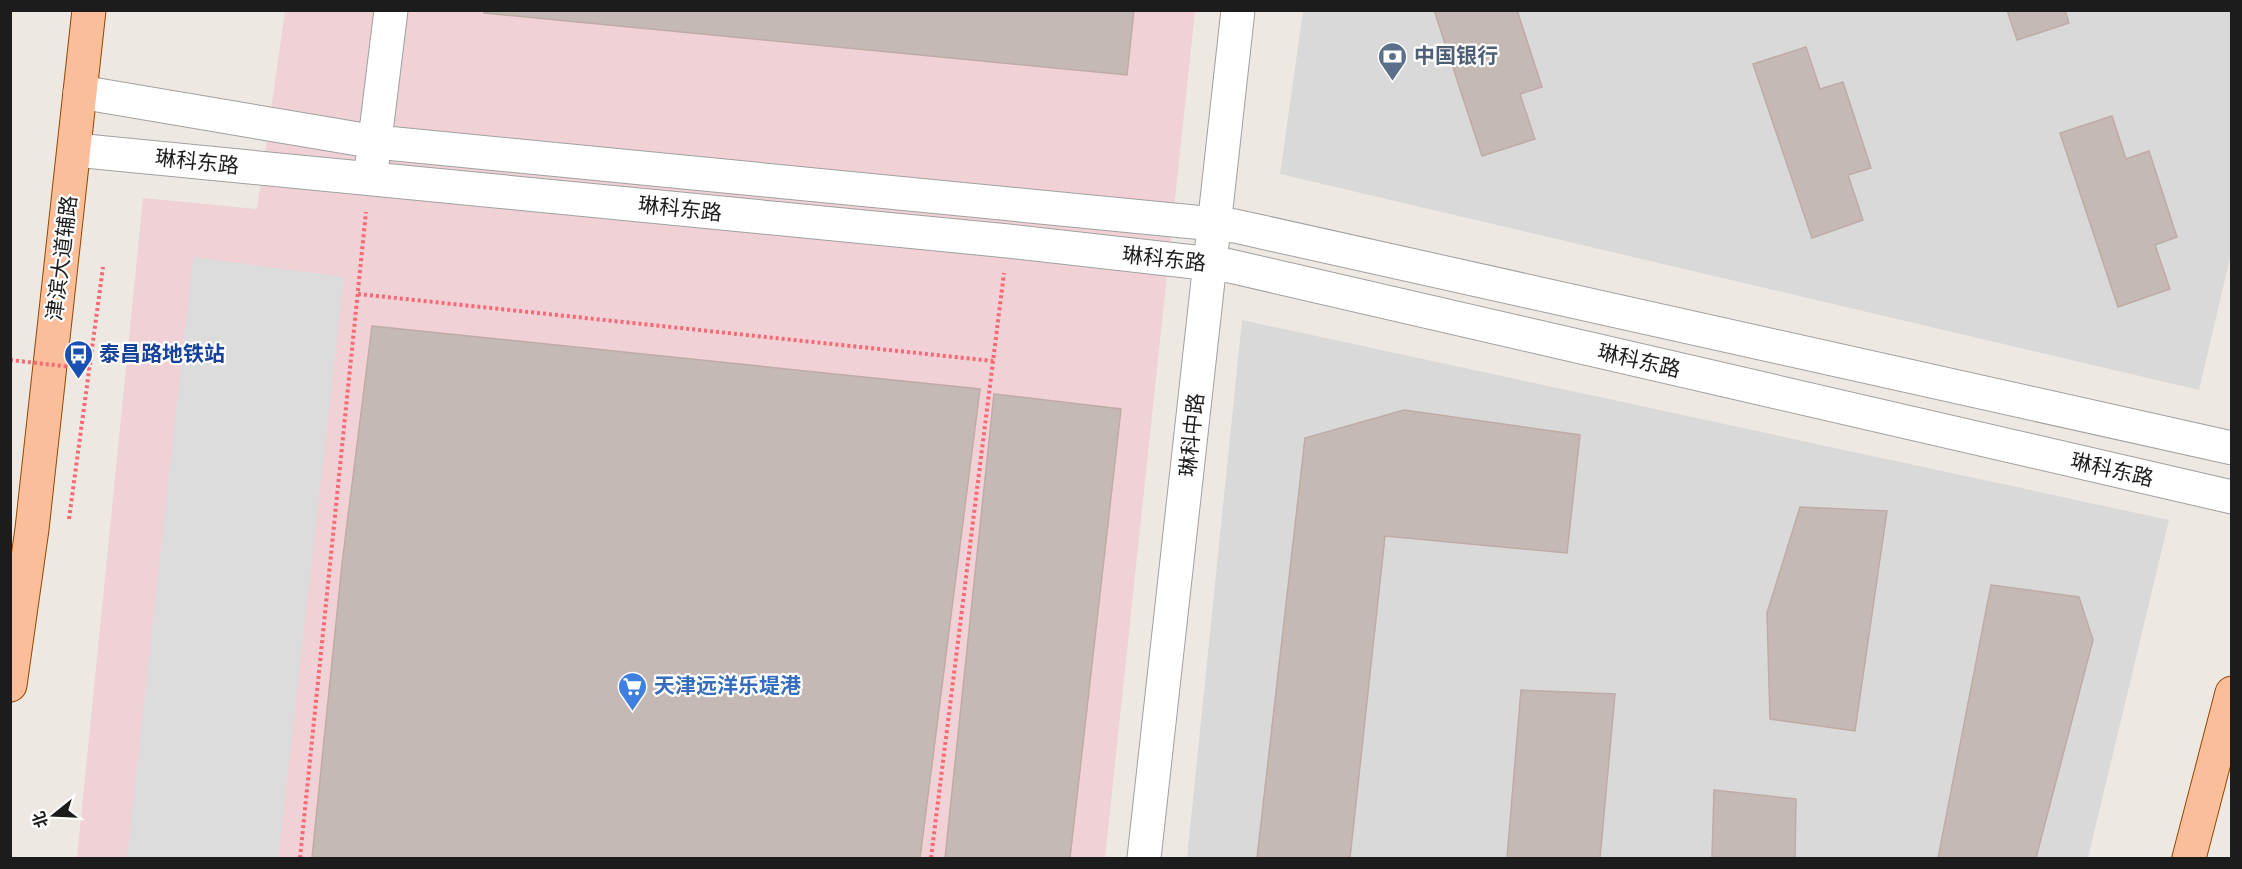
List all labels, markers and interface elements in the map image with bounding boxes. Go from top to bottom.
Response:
bank icon: 中国银行 [1377,40,1409,82]
place label: 中国银行 [1414,42,1498,67]
street label: 琳科东路 [154,144,240,177]
street label: 琳科东路 [637,191,723,224]
street label: 津滨大道辅路 [40,194,81,322]
street label: 琳科东路 [1121,241,1207,274]
bus stop icon: 泰昌路地铁站 [62,338,94,380]
street label: 琳科东路 [1596,338,1683,381]
place label: 泰昌路地铁站 [99,340,225,365]
street label: 琳科中路 [1174,392,1207,478]
street label: 琳科东路 [2069,447,2156,490]
supermarket icon: 天津远洋乐堤港 [617,670,649,712]
place label: 天津远洋乐堤港 [654,672,801,697]
north arrow [24,785,84,845]
text: 北 [28,809,51,830]

